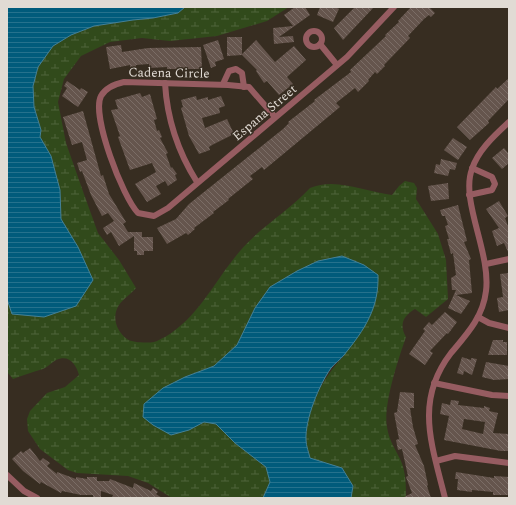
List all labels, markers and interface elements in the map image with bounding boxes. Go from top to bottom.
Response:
street label: Cadena Circle [128,62,210,84]
street label: Espana Street [228,79,302,146]

